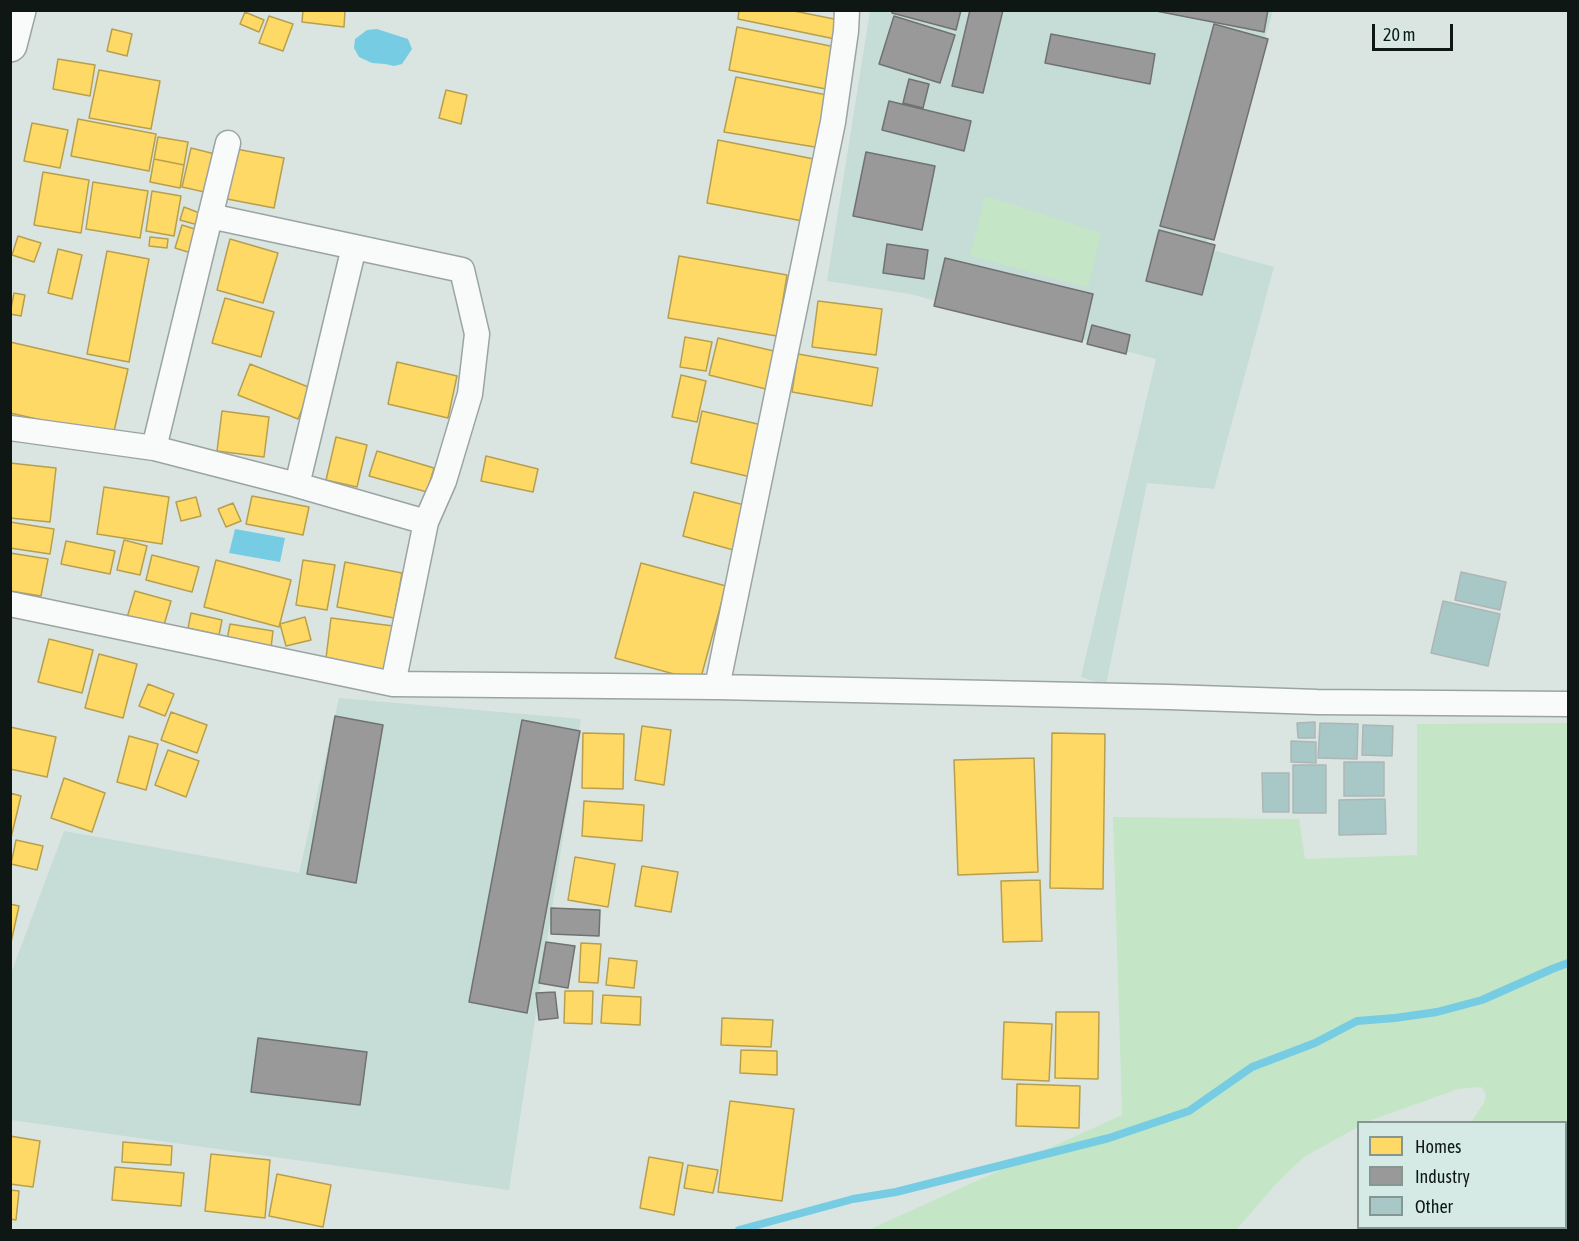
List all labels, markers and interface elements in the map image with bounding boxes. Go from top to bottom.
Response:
scale bar [1375,12,1456,50]
text: 20 m [1383,24,1415,45]
legend [1357,1121,1567,1229]
text: Homes [1415,1136,1461,1157]
text: Industry [1415,1166,1470,1187]
text: Other [1415,1196,1453,1217]

